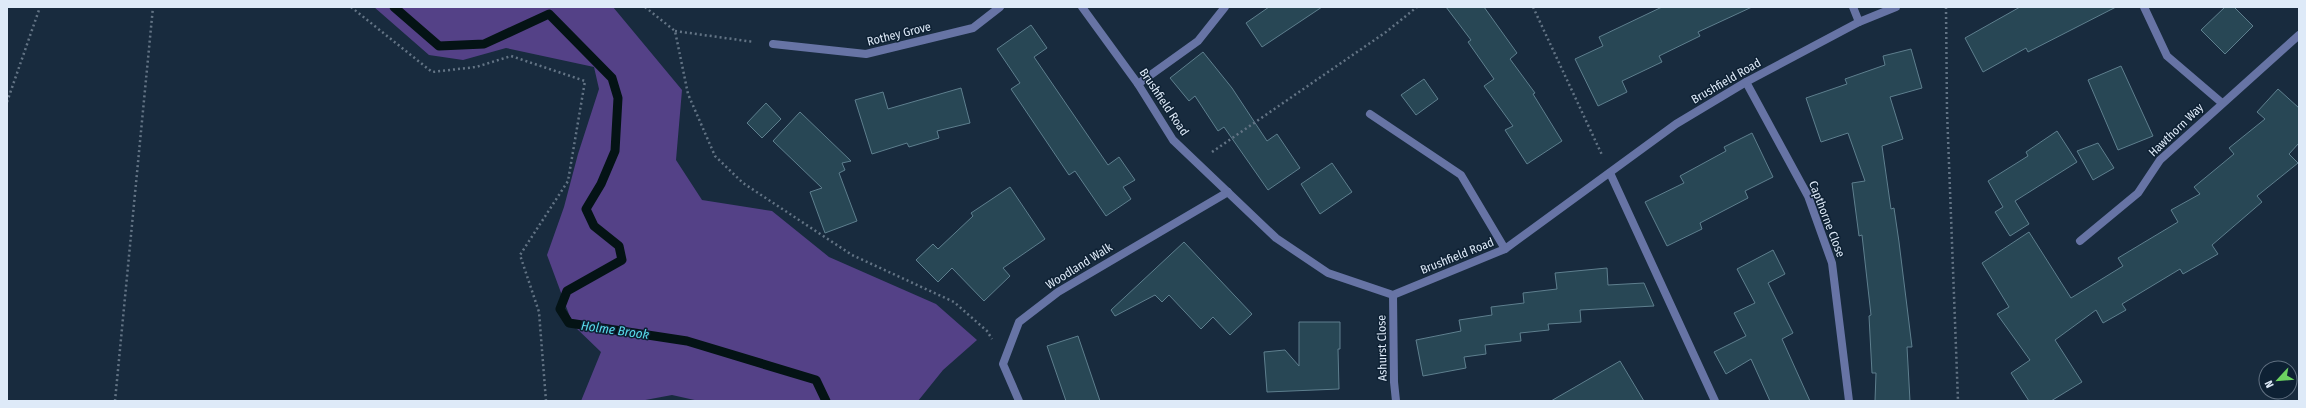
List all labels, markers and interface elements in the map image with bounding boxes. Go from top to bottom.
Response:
street label: Rothey Grove [866,19,932,49]
street label: Brushfield Road [1689,55,1763,107]
street label: Brushfield Road [1136,66,1192,138]
street label: Hawthorn Way [2146,100,2207,160]
street label: Capthorne Close [1806,179,1848,259]
street label: Brushfield Road [1418,235,1496,277]
street label: Woodland Walk [1043,240,1115,292]
street label: Ashurst Close [1374,315,1390,381]
water label: Holme Brook [580,318,651,342]
north arrow [2258,360,2298,400]
text: N [2262,378,2277,390]

